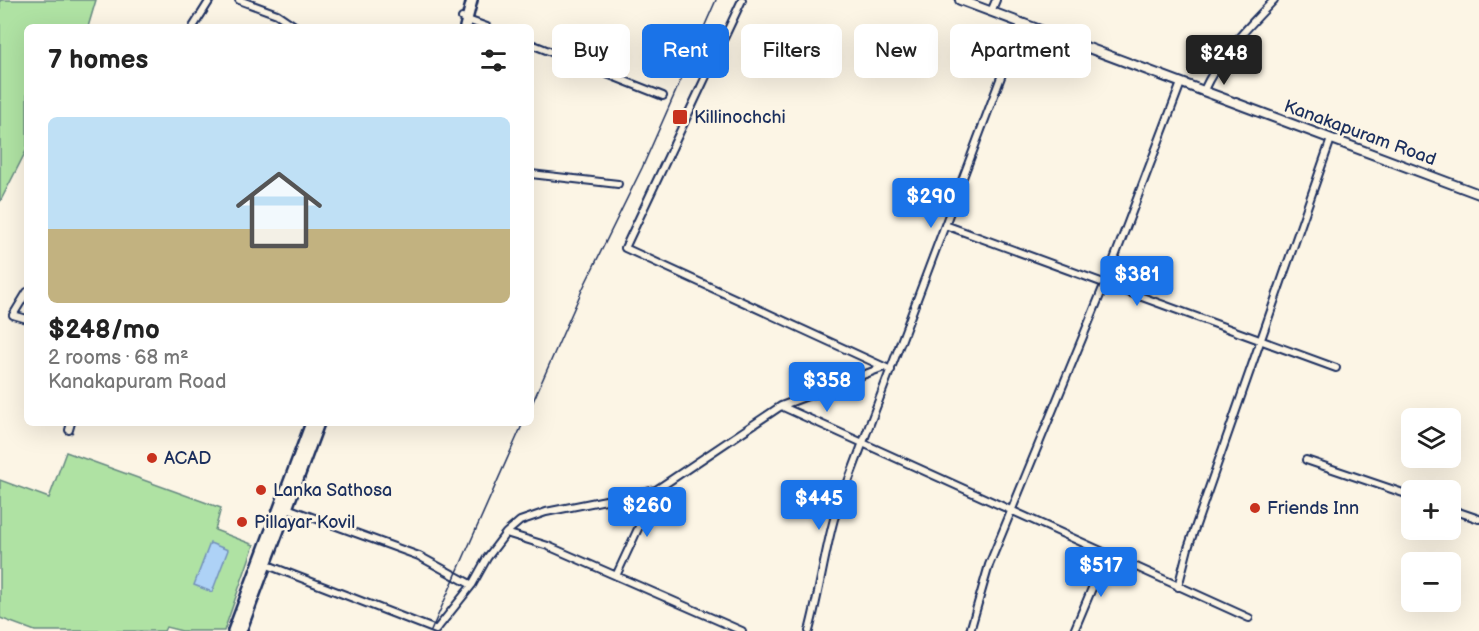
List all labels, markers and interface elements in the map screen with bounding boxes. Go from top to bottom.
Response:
chip: Buy [552,24,630,78]
chip: Rent [642,24,729,78]
chip: Filters [741,24,842,78]
chip: New [854,24,938,78]
chip: Apartment [950,24,1091,78]
pin: $248 [1188,35,1260,86]
text: $248 [1200,42,1248,66]
icon: filters [477,44,510,77]
text: 7 homes [48,45,148,76]
street label: Kanakapuram Road [1281,96,1439,170]
place label: Killinochchi [694,107,786,128]
marker: Killinochchi [671,108,689,126]
icon: home [225,156,333,264]
pin: $290 [895,178,967,229]
text: $290 [906,185,956,209]
pin: $381 [1101,256,1173,307]
text: $381 [1114,263,1160,287]
text: $248/mo [48,315,160,346]
text: 2 rooms · 68 m² [48,346,189,370]
pin: $358 [791,362,863,413]
text: $358 [803,369,851,393]
text: Kanakapuram Road [48,370,226,394]
map controls [1401,408,1461,612]
button: layers [1401,408,1461,468]
place label: ACAD [164,448,211,469]
marker: ACAD [145,451,159,465]
place label: Lanka Sathosa [273,480,392,501]
pin: $445 [783,480,855,531]
button: + [1401,480,1461,540]
marker: Lanka Sathosa [254,483,268,497]
pin: $260 [611,487,683,538]
text: $445 [795,487,843,511]
text: $260 [622,494,672,518]
place label: Friends Inn [1267,498,1359,519]
marker: Friends Inn [1248,501,1262,515]
place label: Pillayar Kovil [254,512,355,533]
marker: Pillayar Kovil [235,515,249,529]
pin: $517 [1065,547,1137,598]
button: − [1401,552,1461,612]
text: $517 [1079,554,1123,578]

